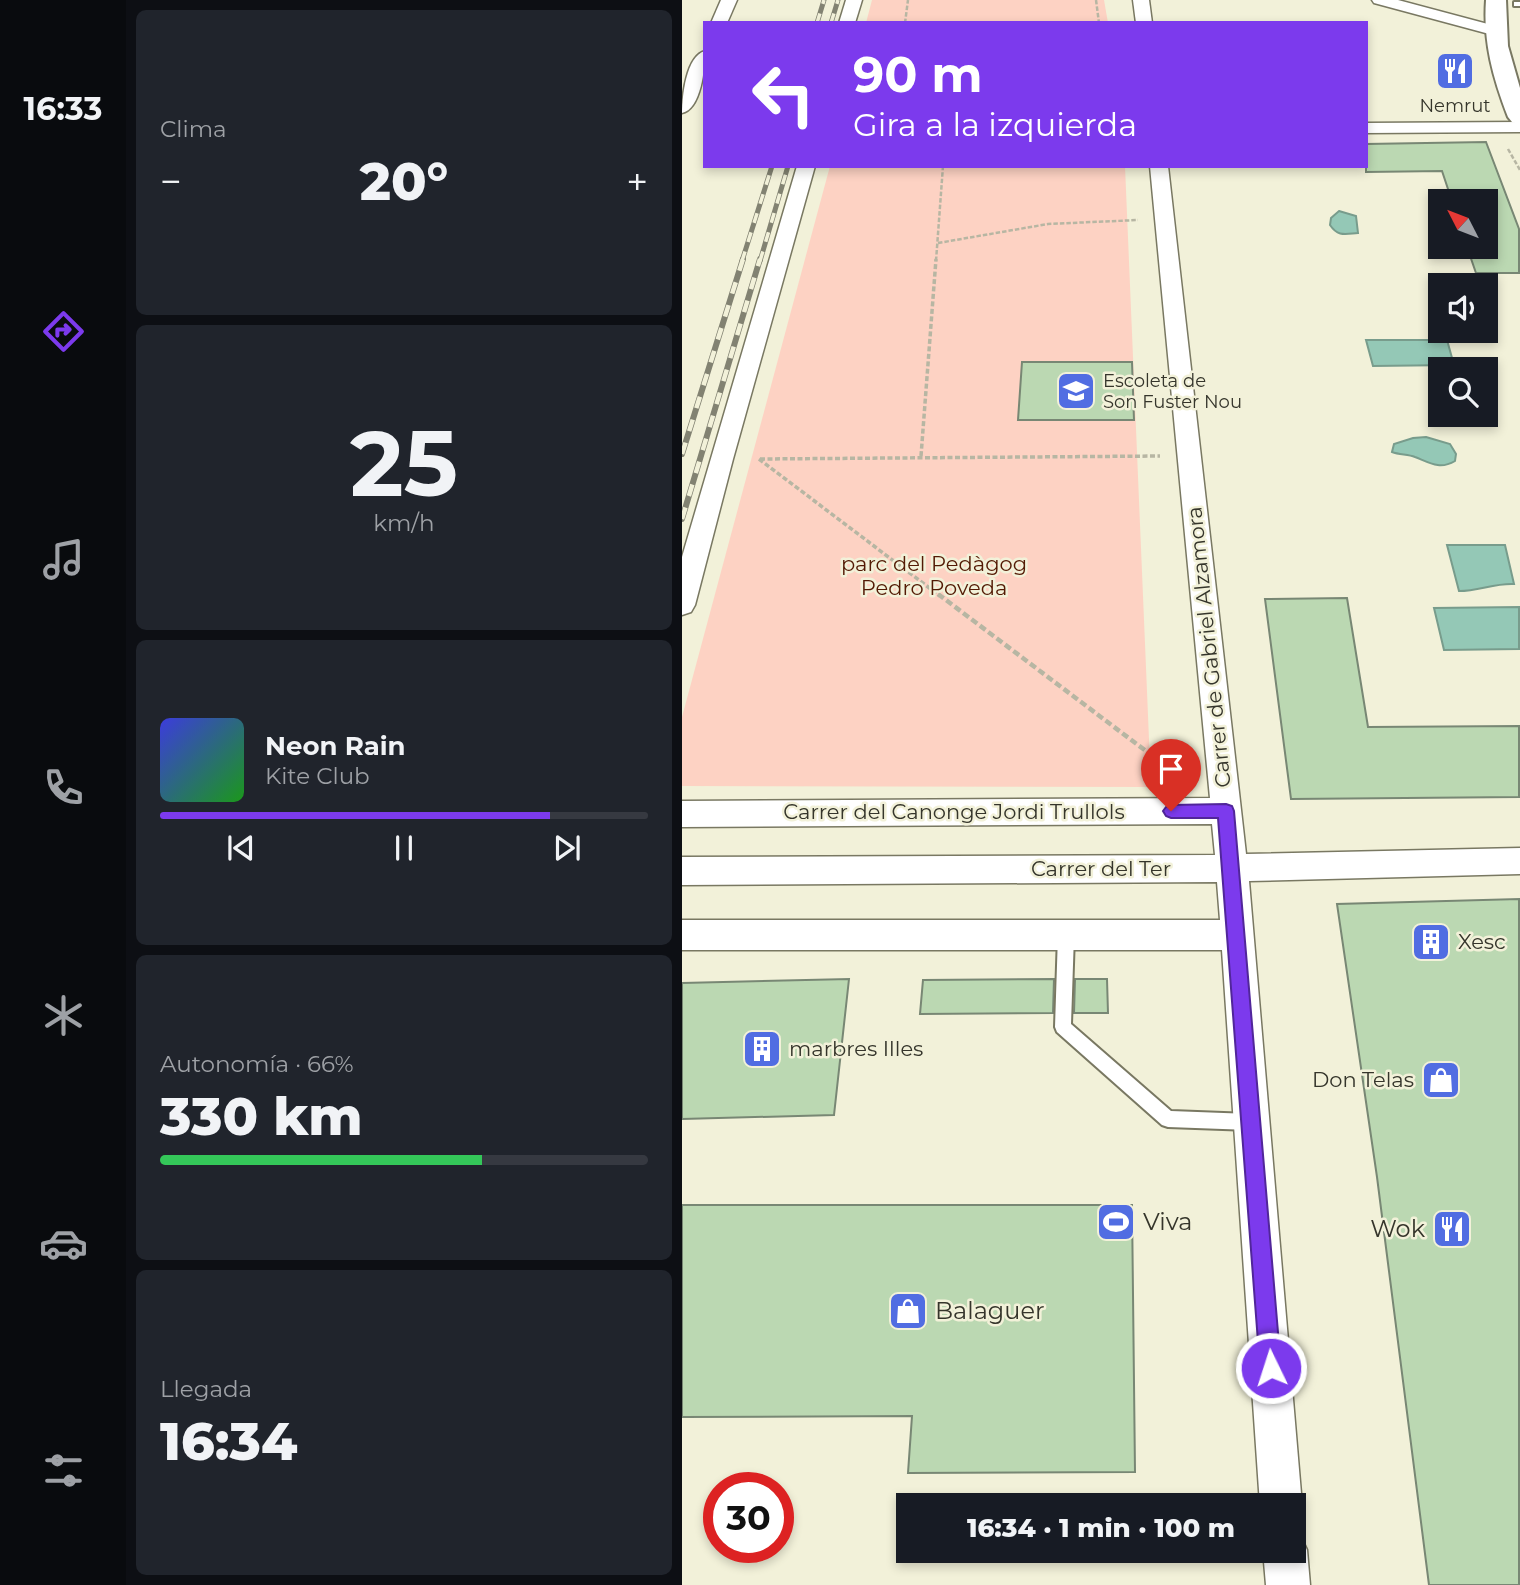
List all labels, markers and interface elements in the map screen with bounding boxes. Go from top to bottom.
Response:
text: 90 m [853,45,983,104]
icon: left [738,49,829,140]
restaurant icon: Nemrut [1434,50,1476,92]
text: 16:33 [23,89,103,128]
place label: Nemrut [1419,95,1491,117]
text: Gira a la izquierda [853,105,1137,144]
text: Clima [160,115,227,143]
text: 20° [360,150,448,213]
text: − [160,158,182,205]
text: + [626,158,648,205]
north arrow [1428,189,1498,259]
map controls [1428,189,1498,427]
button: sound [1428,273,1498,343]
icon: directions [39,307,88,356]
button: search [1428,357,1498,427]
school or university icon: Escoleta de Son Fuster Nou [1055,370,1097,412]
place label: Escoleta de Son Fuster Nou [1103,370,1242,413]
text: 25 [350,408,458,519]
street label: Carrer de Gabriel Alzamora [1181,505,1236,789]
text: km/h [373,509,435,537]
icon: music [39,535,88,584]
park label: parc del Pedàgog Pedro Poveda [841,551,1027,600]
text: Neon Rain [265,730,406,762]
pin [1141,739,1201,811]
icon: arrive [1152,750,1190,788]
text: Kite Club [265,762,370,790]
icon: phone [39,763,88,812]
street label: Carrer del Canonge Jordi Trullols [783,799,1125,824]
icon: previous [222,829,260,867]
icon: pause [385,829,423,867]
icon: next [548,829,586,867]
street label: Carrer del Ter [1031,856,1171,881]
building icon: Xesc [1410,921,1452,963]
place label: Xesc [1458,929,1506,954]
icon: climate [39,991,88,1040]
building icon: marbres Illes [741,1028,783,1070]
place label: marbres Illes [789,1036,923,1061]
text: Autonomía · 66% [160,1050,354,1078]
shop icon: Don Telas [1420,1059,1462,1101]
place label: Don Telas [1312,1067,1414,1092]
text: 330 km [160,1085,363,1148]
sports icon: Viva [1095,1201,1137,1243]
place label: Viva [1143,1207,1192,1236]
restaurant icon: Wok [1431,1208,1473,1250]
place label: Wok [1370,1214,1426,1243]
icon: car [39,1219,88,1268]
shop icon: Balaguer [887,1290,929,1332]
place label: Balaguer [935,1296,1045,1325]
position arrow [1234,1331,1308,1405]
text: Llegada [160,1375,252,1403]
text: 16:34 [160,1410,297,1473]
icon: filters [39,1446,88,1495]
speed limit sign: 30 [703,1472,794,1563]
text: 16:34 · 1 min · 100 m [967,1512,1235,1544]

